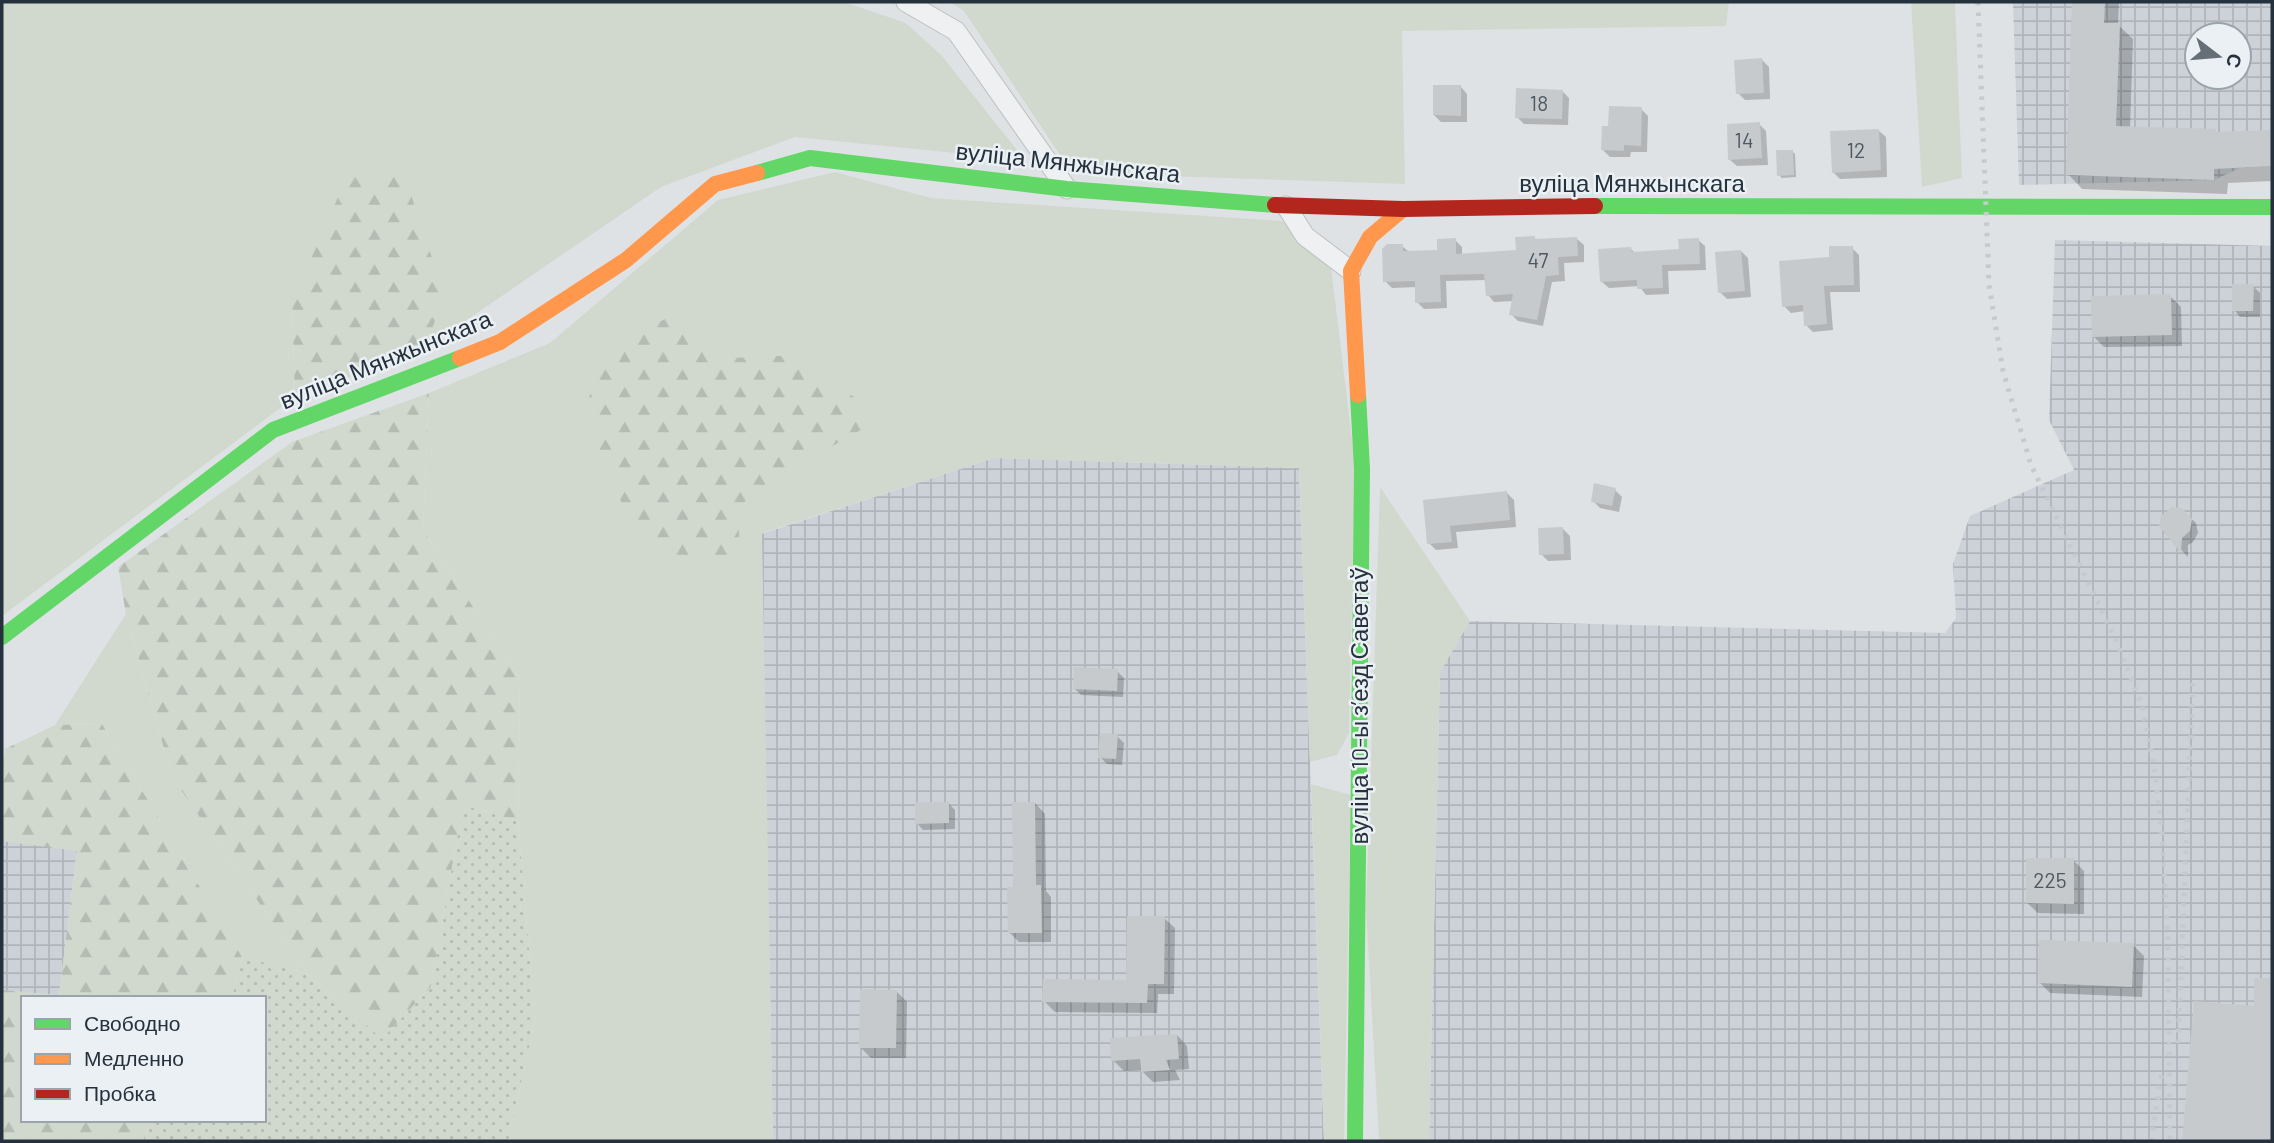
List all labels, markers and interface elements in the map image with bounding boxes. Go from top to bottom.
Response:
north arrow [2183,21,2253,91]
text: С [2222,51,2248,71]
house number: 18 [1530,90,1548,115]
house number: 14 [1735,127,1753,152]
street label: вуліца Мянжынскага [954,135,1183,188]
house number: 12 [1847,137,1865,162]
street label: вуліца Мянжынскага [1519,168,1745,197]
house number: 47 [1528,247,1549,272]
street label: вуліца Мянжынскага [275,303,496,414]
street label: вуліца 10-ы зʼезд Саветаў [1344,568,1373,844]
house number: 225 [2033,867,2067,892]
legend [21,996,266,1122]
text: Свободно [84,1010,181,1035]
text: Медленно [84,1045,184,1070]
text: Пробка [84,1080,156,1105]

